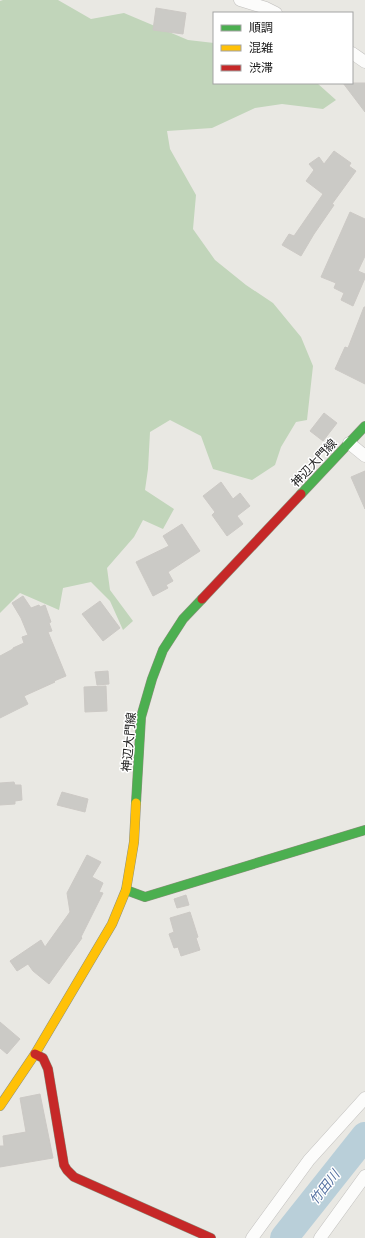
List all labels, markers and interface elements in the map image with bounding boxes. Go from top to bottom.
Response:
legend [213,12,353,84]
text: 順調 [249,21,273,35]
text: 混雑 [249,41,273,55]
text: 渋滞 [249,61,273,75]
street label: 神辺大門線 [288,436,340,490]
street label: 神辺大門線 [119,711,139,773]
water label: 竹田川 [306,1166,344,1207]

